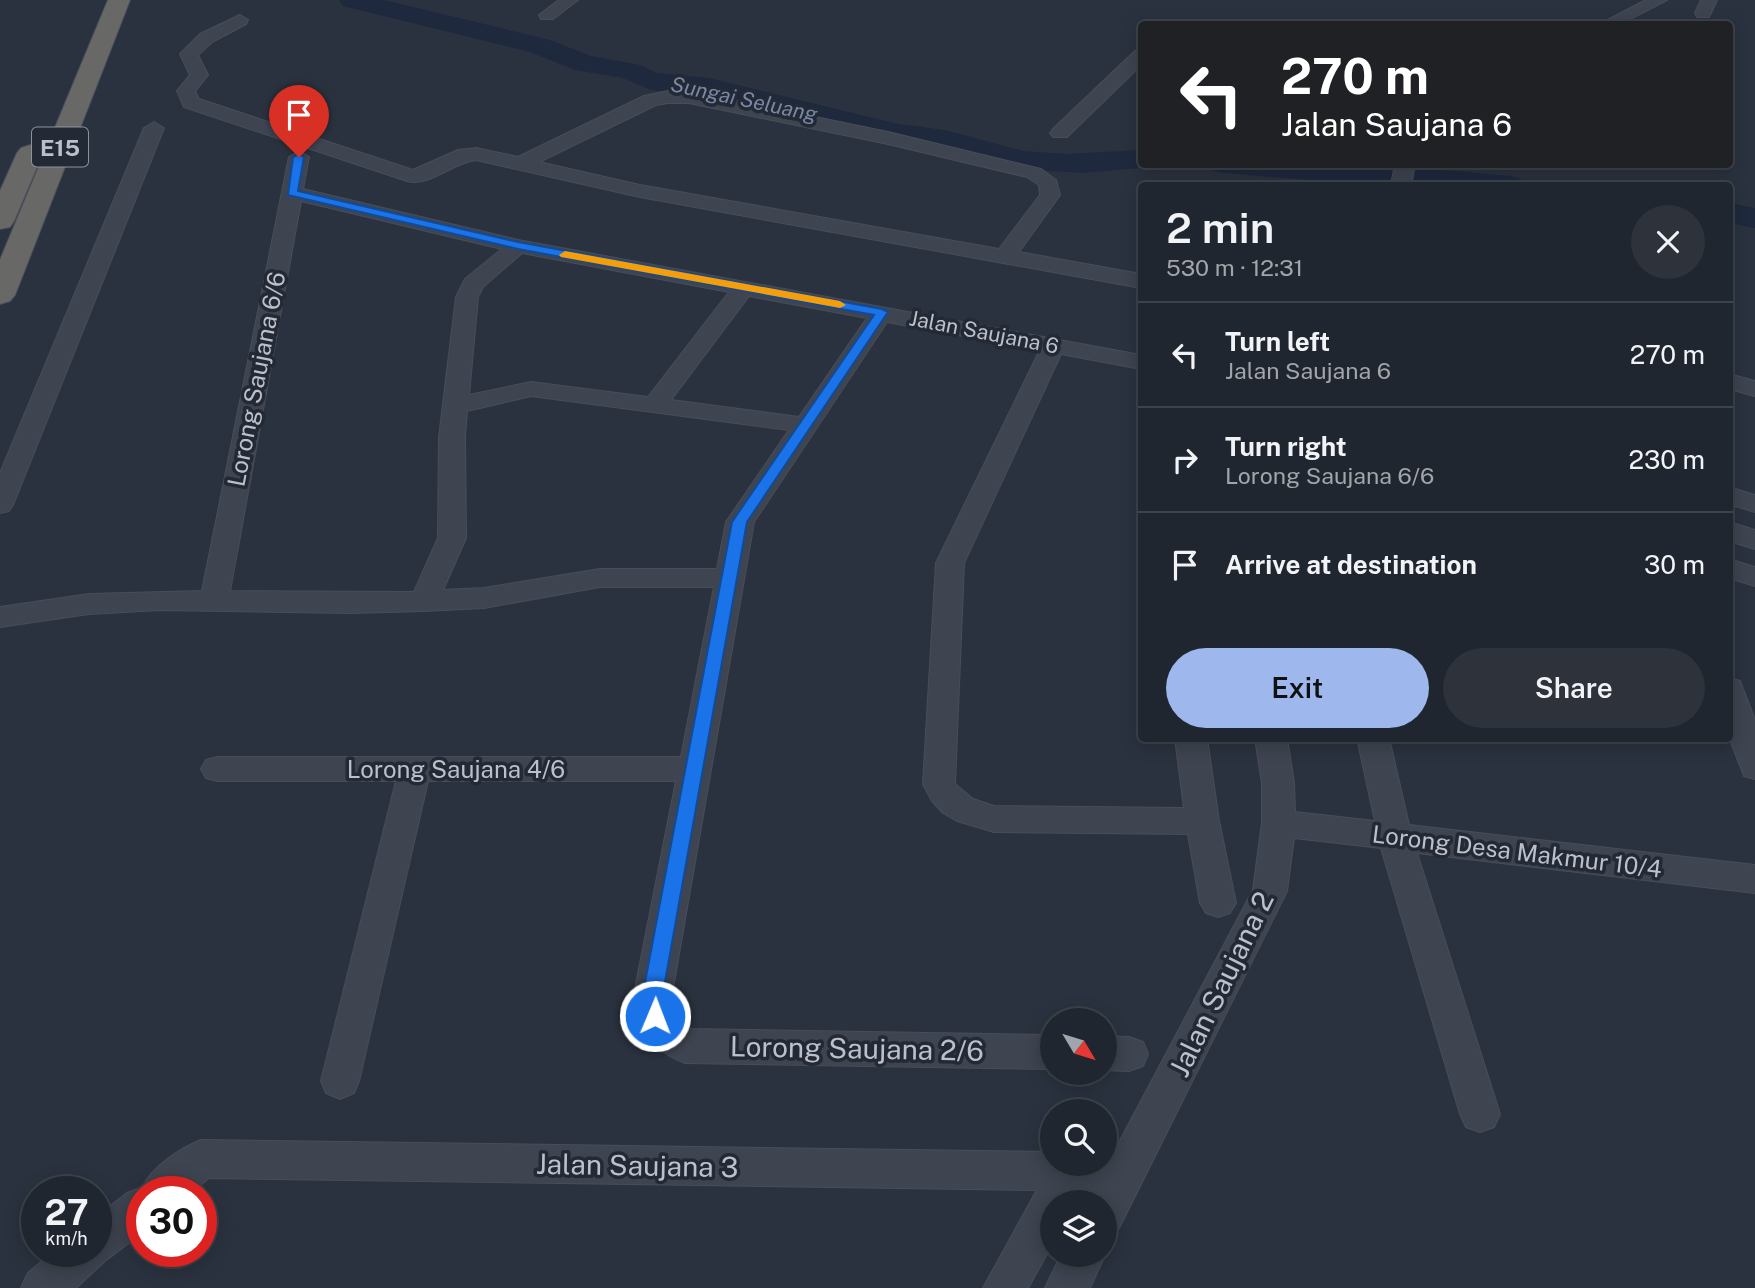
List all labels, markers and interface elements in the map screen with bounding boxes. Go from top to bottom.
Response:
text: 270 m [1281,47,1429,105]
icon: left [1166,49,1257,140]
water label: Sungai Seluang [668,71,820,127]
pin [269,85,329,157]
icon: arrive [280,96,318,134]
text: Jalan Saujana 6 [1281,106,1512,143]
road number: E15 [32,128,88,166]
text: 2 min [1166,203,1274,252]
button: close [1631,205,1705,279]
text: 530 m · 12:31 [1166,254,1303,281]
street label: Lorong Saujana 6/6 [221,269,291,489]
street label: Jalan Saujana 6 [907,305,1061,359]
text: Turn left [1225,326,1330,357]
icon: left [1166,336,1204,374]
text: 270 m [1630,339,1705,370]
text: Jalan Saujana 6 [1225,357,1391,384]
text: Turn right [1225,431,1347,462]
icon: right [1166,441,1204,479]
text: 230 m [1629,444,1705,475]
text: Lorong Saujana 6/6 [1225,462,1434,489]
icon: arrive [1166,546,1204,584]
text: Arrive at destination [1225,549,1477,580]
text: 30 m [1644,549,1705,580]
button: Exit [1166,648,1429,728]
button: Share [1443,648,1705,728]
street label: Lorong Saujana 4/6 [347,755,565,783]
street label: Lorong Desa Makmur 10/4 [1371,819,1663,883]
street label: Jalan Saujana 2 [1162,886,1280,1082]
position arrow [618,979,692,1053]
north arrow [1040,1008,1116,1085]
map controls [1040,1008,1117,1267]
street label: Lorong Saujana 2/6 [730,1029,984,1067]
button: search [1040,1099,1117,1176]
street label: Jalan Saujana 3 [536,1147,738,1183]
speed limit sign: 30 [126,1176,217,1267]
button: layers [1040,1190,1117,1267]
text: 27 [44,1192,89,1233]
text: km/h [45,1228,88,1249]

